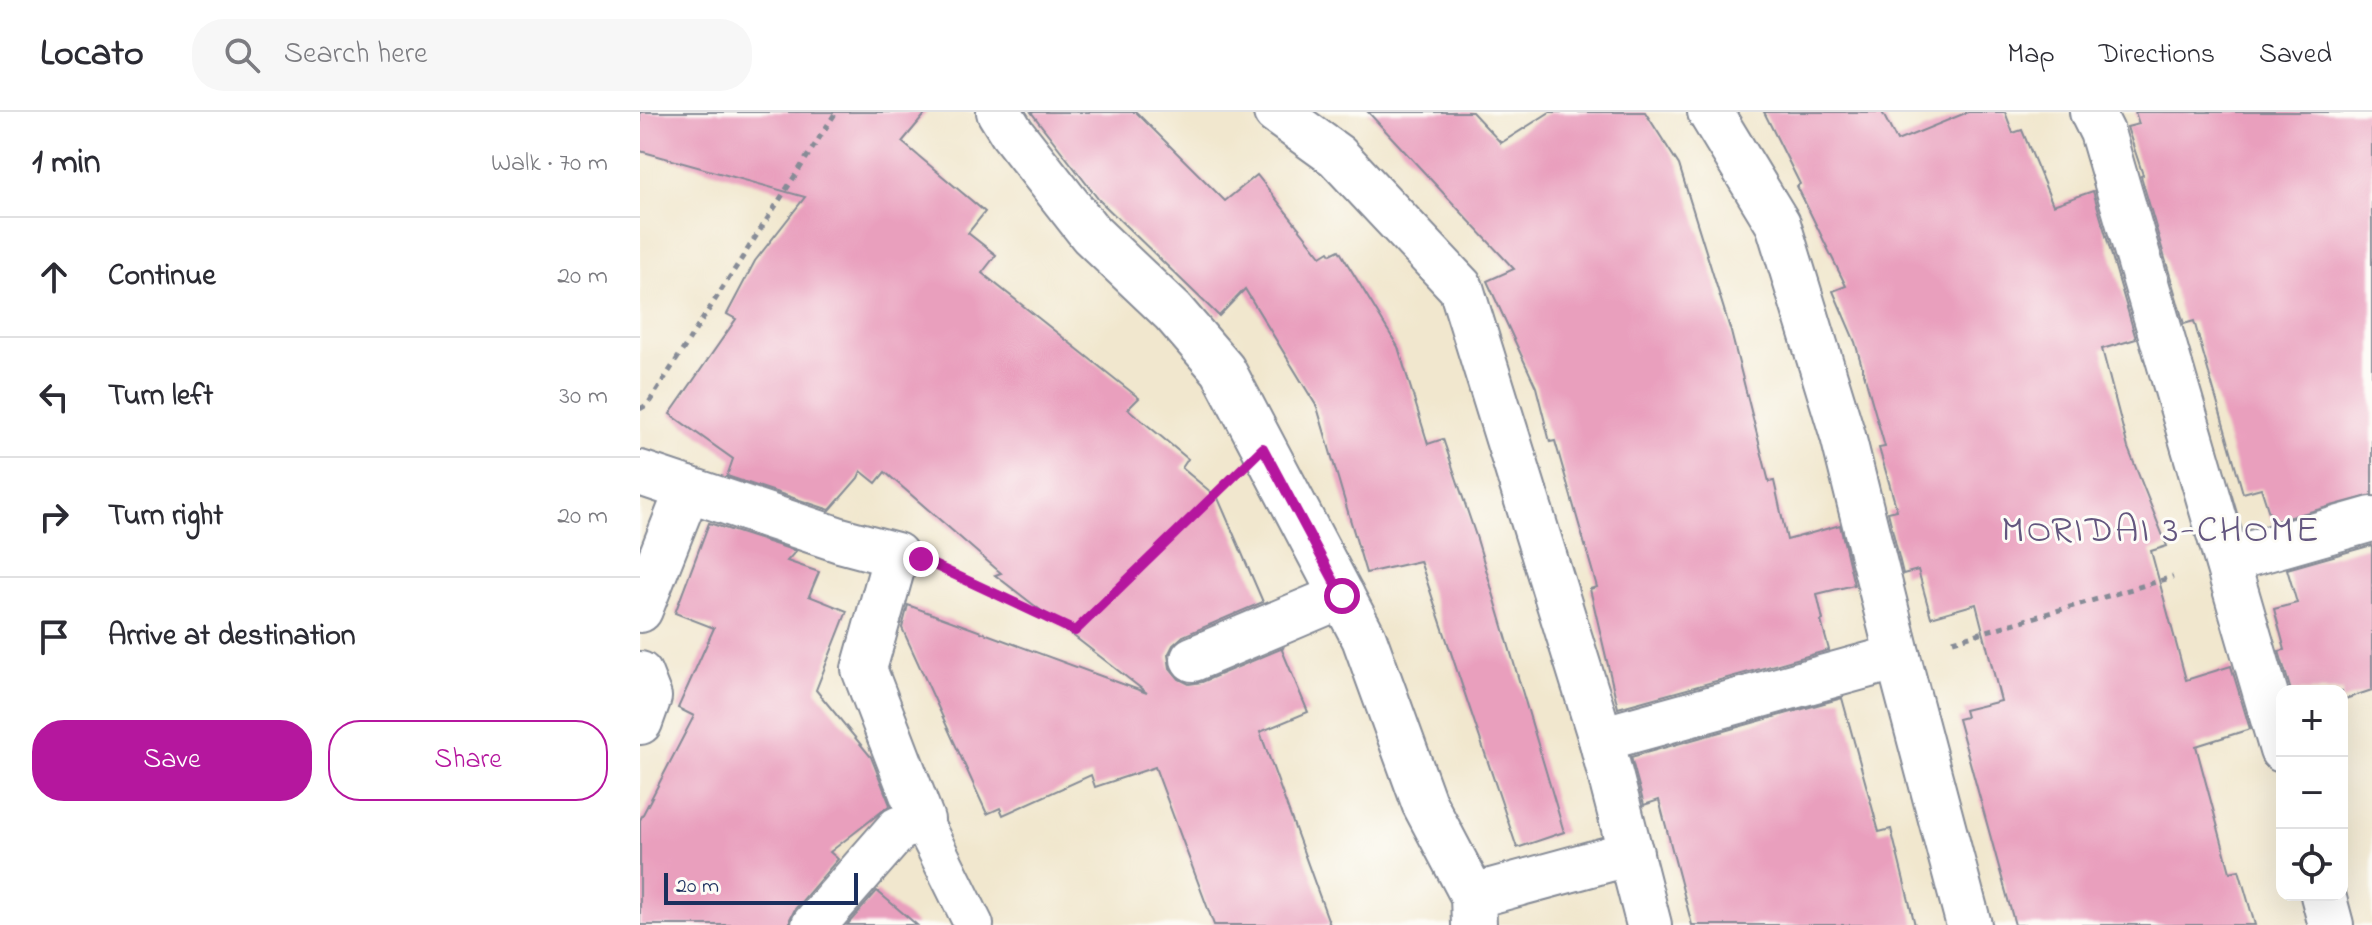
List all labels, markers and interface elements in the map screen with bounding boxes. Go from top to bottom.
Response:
search box [192,19,752,91]
text: Locato [40,27,144,83]
icon: search [220,33,264,77]
text: Search here [284,33,427,77]
text: Map [2007,35,2055,76]
text: Directions [2099,35,2215,76]
text: Saved [2259,35,2332,76]
text: 1 min [32,139,101,189]
text: Walk · 70 m [491,145,608,183]
icon: ahead [32,255,76,299]
text: Continue [108,255,216,299]
text: 20 m [557,258,608,296]
icon: left [32,375,76,419]
text: Turn left [108,375,213,419]
text: 30 m [559,378,608,416]
icon: right [32,495,76,539]
text: Turn right [108,495,223,539]
text: 20 m [557,498,608,536]
district label: MORIDAI 3-CHOME [2001,504,2321,560]
route end [903,541,939,577]
route start [1324,578,1360,614]
icon: arrive [32,615,76,659]
text: Arrive at destination [108,615,356,659]
map controls [2276,685,2348,901]
button: + [2276,685,2348,757]
button: Save [32,720,312,801]
button: Share [328,720,608,801]
button: − [2276,757,2348,829]
button: locate [2276,829,2348,901]
scale bar [664,869,858,905]
text: 20 m [676,871,719,903]

